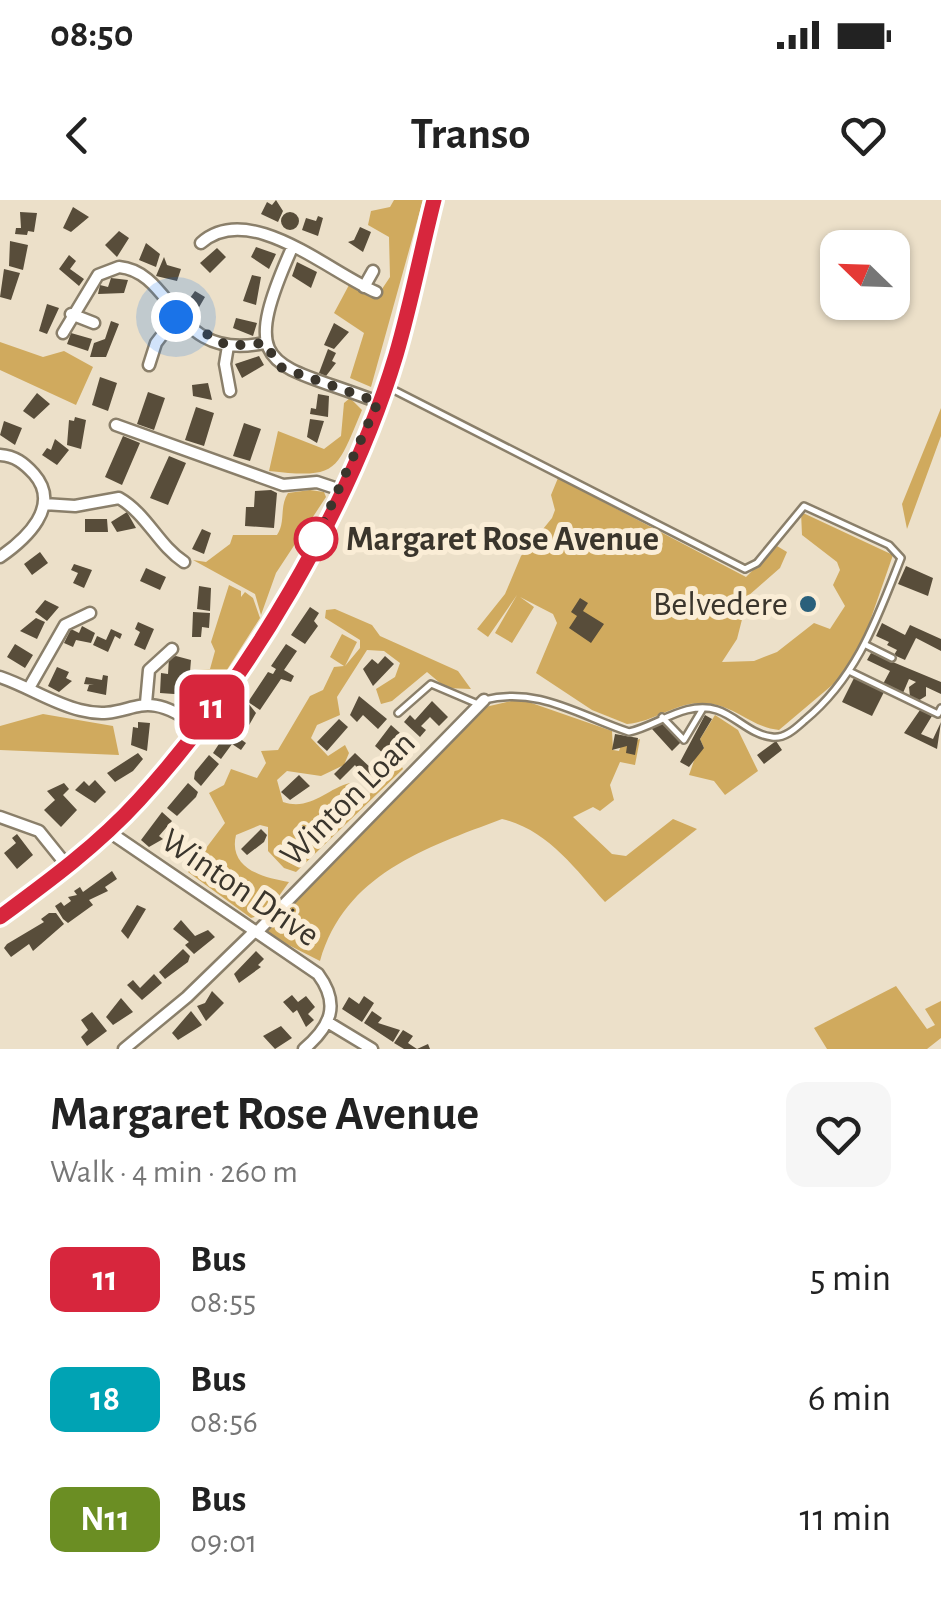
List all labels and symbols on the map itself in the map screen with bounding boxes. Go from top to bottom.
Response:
north arrow [820,230,910,320]
your location [151,292,201,342]
marker: Margaret Rose Avenue [295,518,337,560]
place label: Margaret Rose Avenue [346,522,659,557]
place label: Belvedere [653,587,788,622]
marker: Belvedere [797,593,819,615]
line badge: 11 [167,674,257,740]
street label: Winton Loan [274,725,422,873]
street label: Winton Drive [155,823,325,953]

